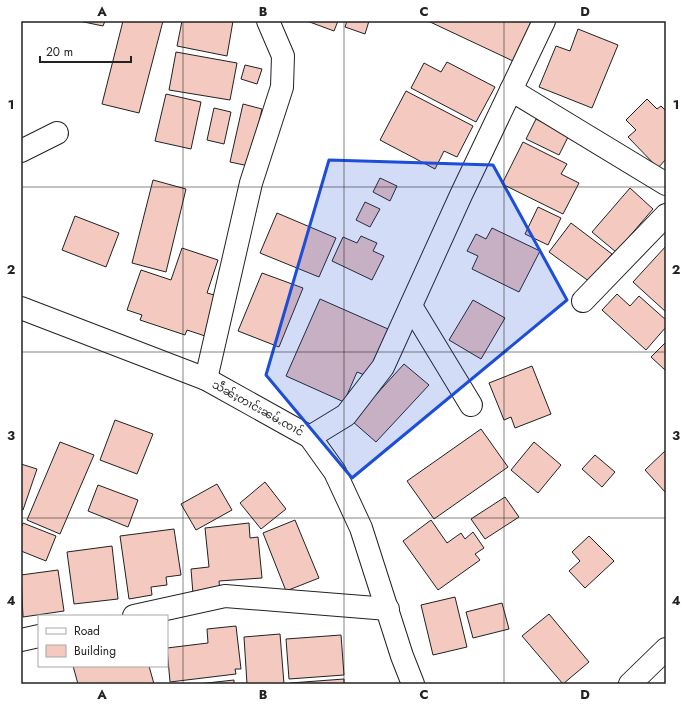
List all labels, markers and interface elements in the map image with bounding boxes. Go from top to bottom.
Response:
text: A [96,2,107,21]
text: B [259,2,268,21]
text: C [419,2,429,21]
text: D [580,2,590,21]
scale bar [40,38,131,64]
text: 20 m [46,43,73,61]
text: 1 [8,95,14,114]
text: 1 [673,95,679,114]
text: 2 [7,260,15,279]
text: 2 [672,260,680,279]
street label: သဵၼ်ႈတၢင်းၼမ်ႉၸၢင် [209,376,307,440]
text: 3 [7,426,15,445]
text: 3 [672,426,680,445]
text: 4 [6,591,16,610]
text: 4 [671,591,681,610]
legend [38,615,168,667]
text: Road [74,622,100,640]
text: Building [74,642,116,660]
text: A [96,685,107,704]
text: B [259,685,268,704]
text: C [419,685,429,704]
text: D [580,685,590,704]

